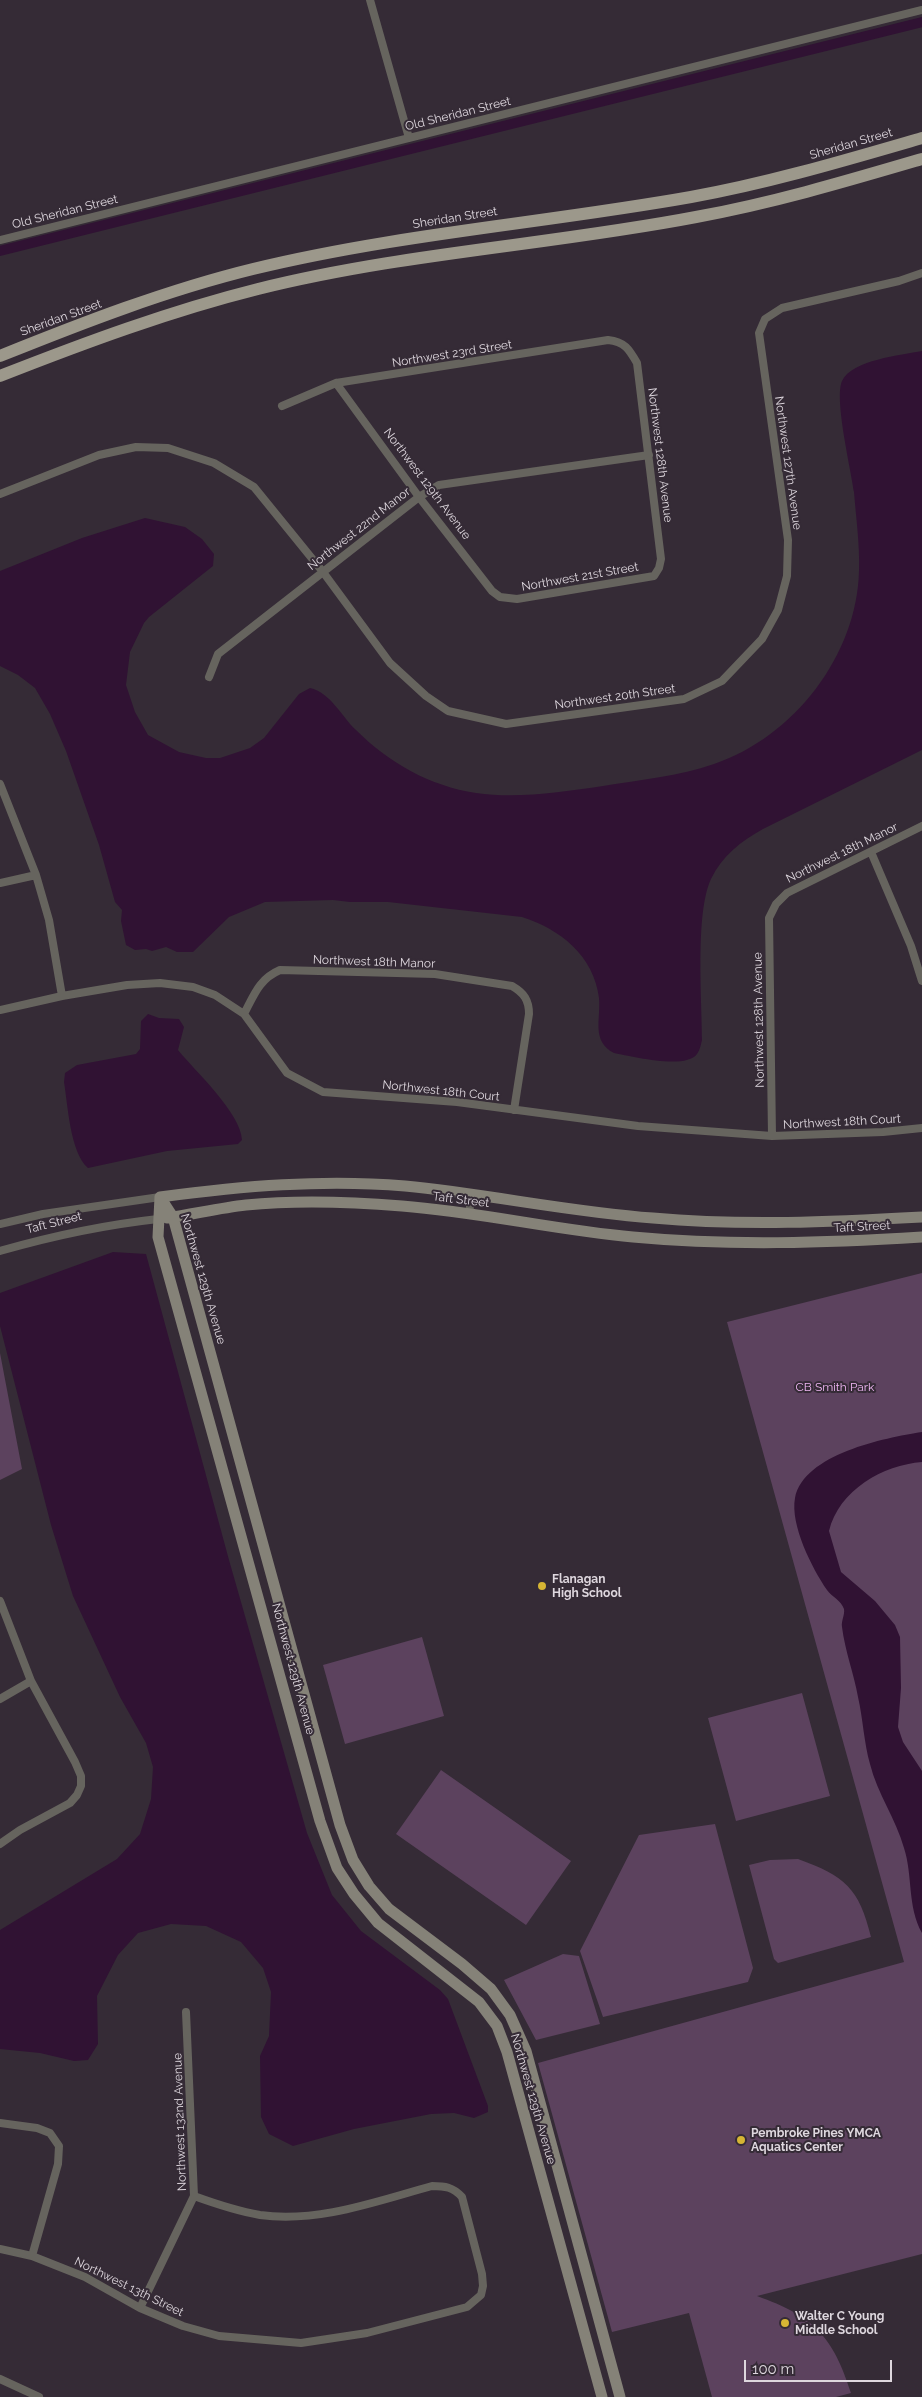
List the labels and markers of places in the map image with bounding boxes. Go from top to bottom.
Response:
place label: Flanagan High School [552,1572,621,1600]
marker: Flanagan High School [536,1580,548,1592]
place label: Pembroke Pines YMCA Aquatics Center [751,2126,881,2154]
marker: Pembroke Pines YMCA Aquatics Center [735,2134,747,2146]
place label: Walter C Young Middle School [795,2309,884,2337]
marker: Walter C Young Middle School [779,2317,791,2329]

